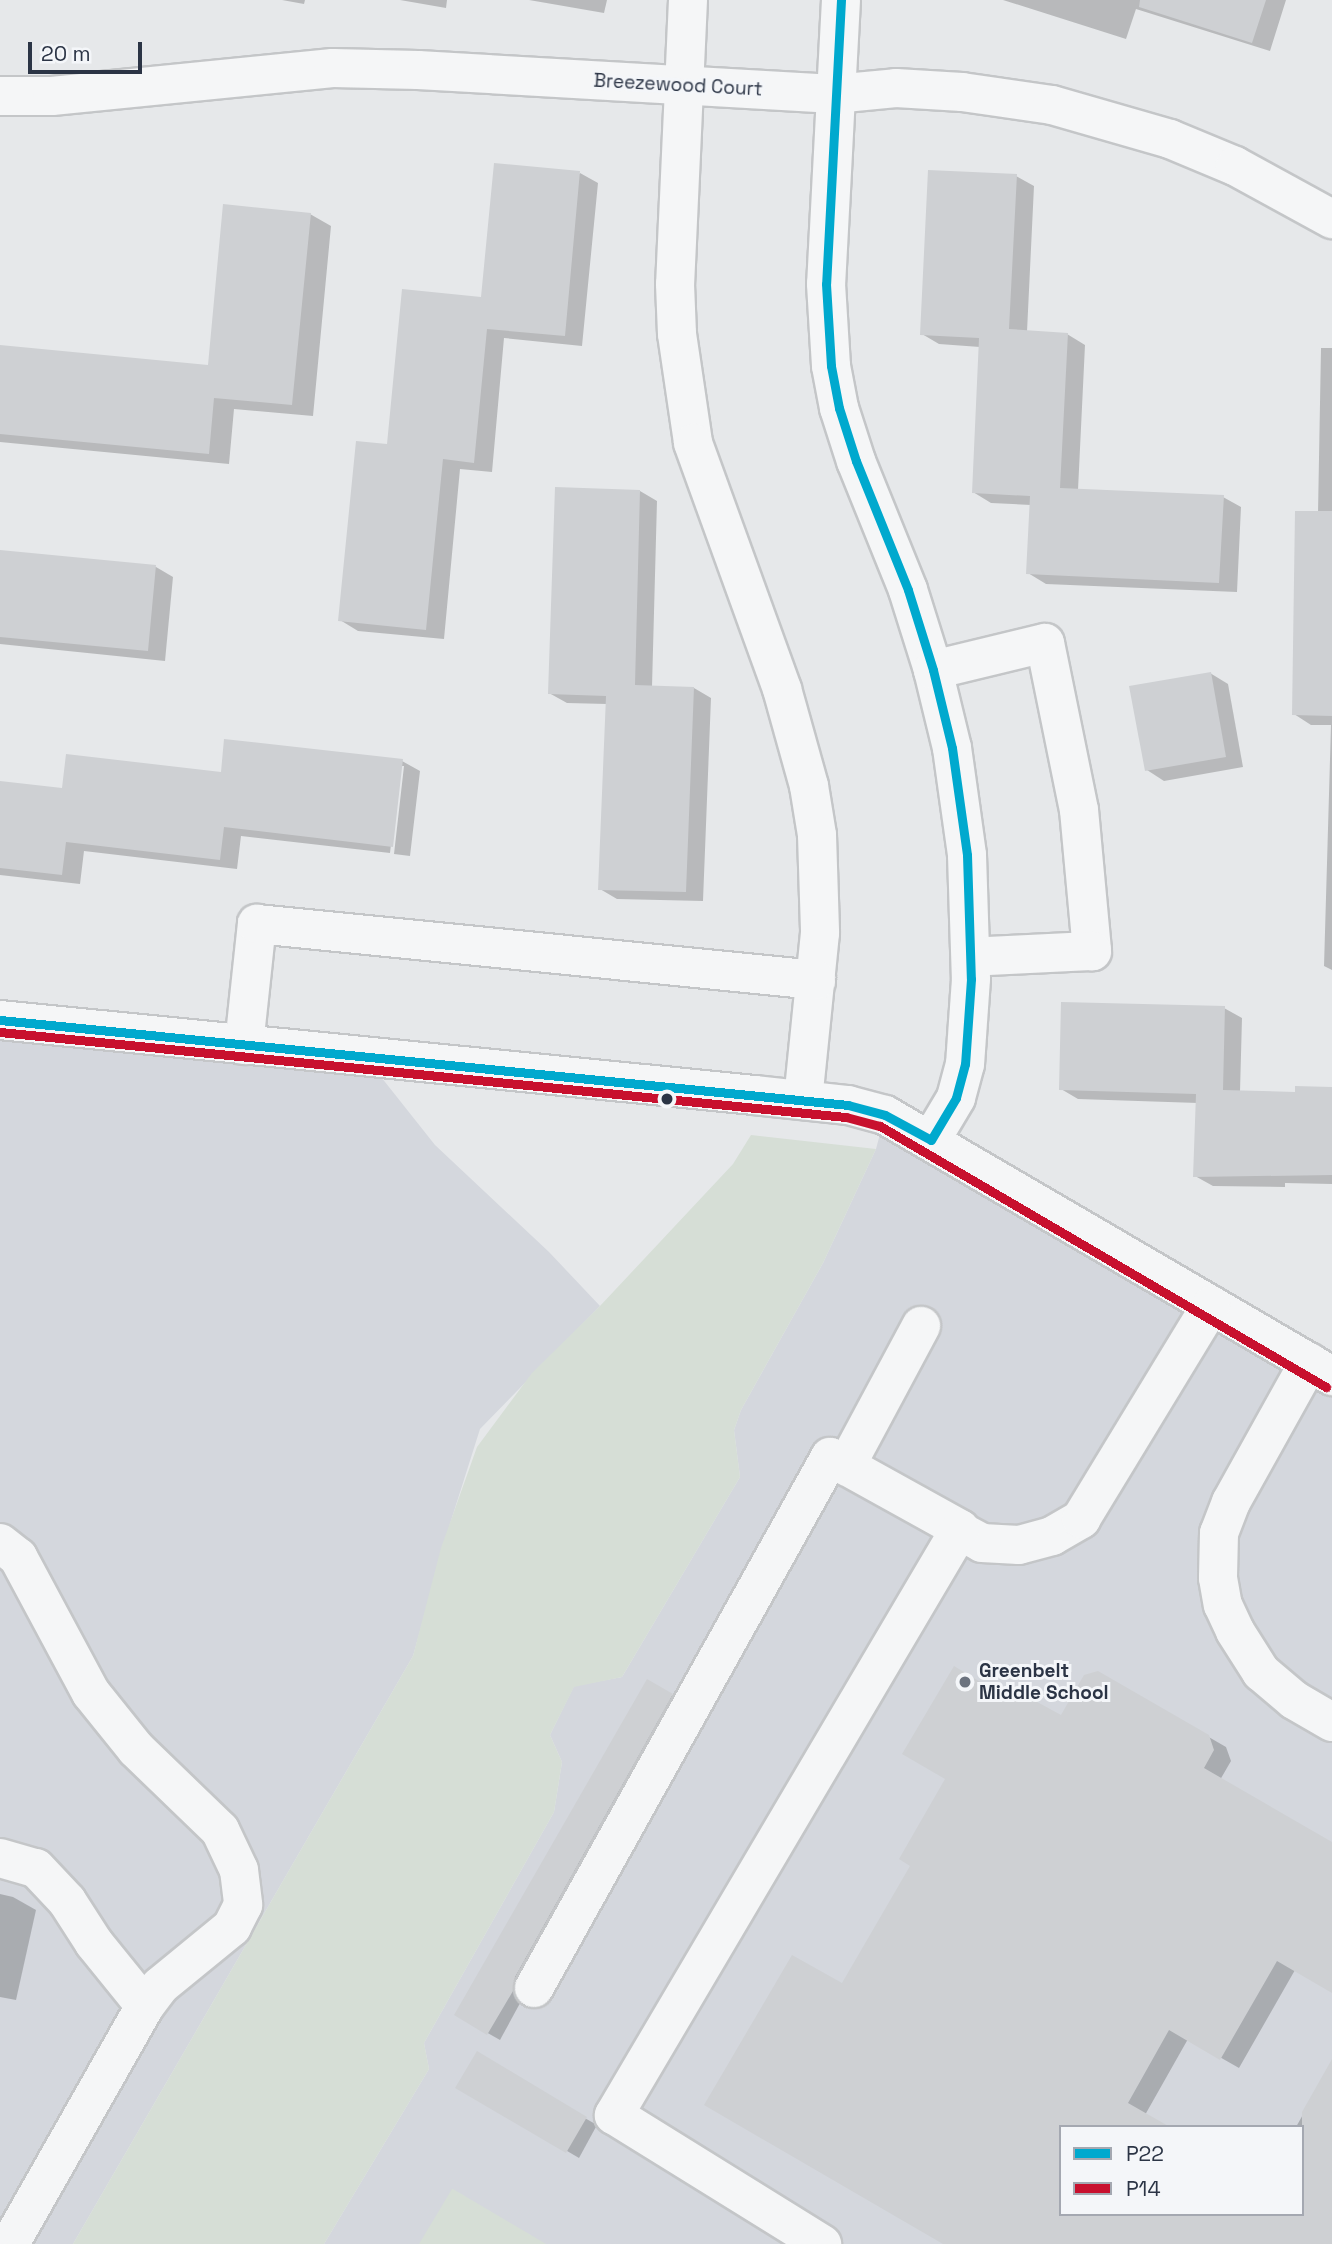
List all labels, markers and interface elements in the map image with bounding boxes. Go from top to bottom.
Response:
scale bar [32,28,145,72]
text: 20 m [41,40,91,67]
street label: Breezewood Court [593,69,763,101]
unlabelled marker [660,1092,674,1106]
place label: Greenbelt Middle School [979,1660,1109,1704]
marker: Greenbelt Middle School [957,1674,973,1690]
legend [1059,2125,1304,2216]
text: P22 [1126,2140,1164,2167]
text: P14 [1126,2175,1161,2202]

